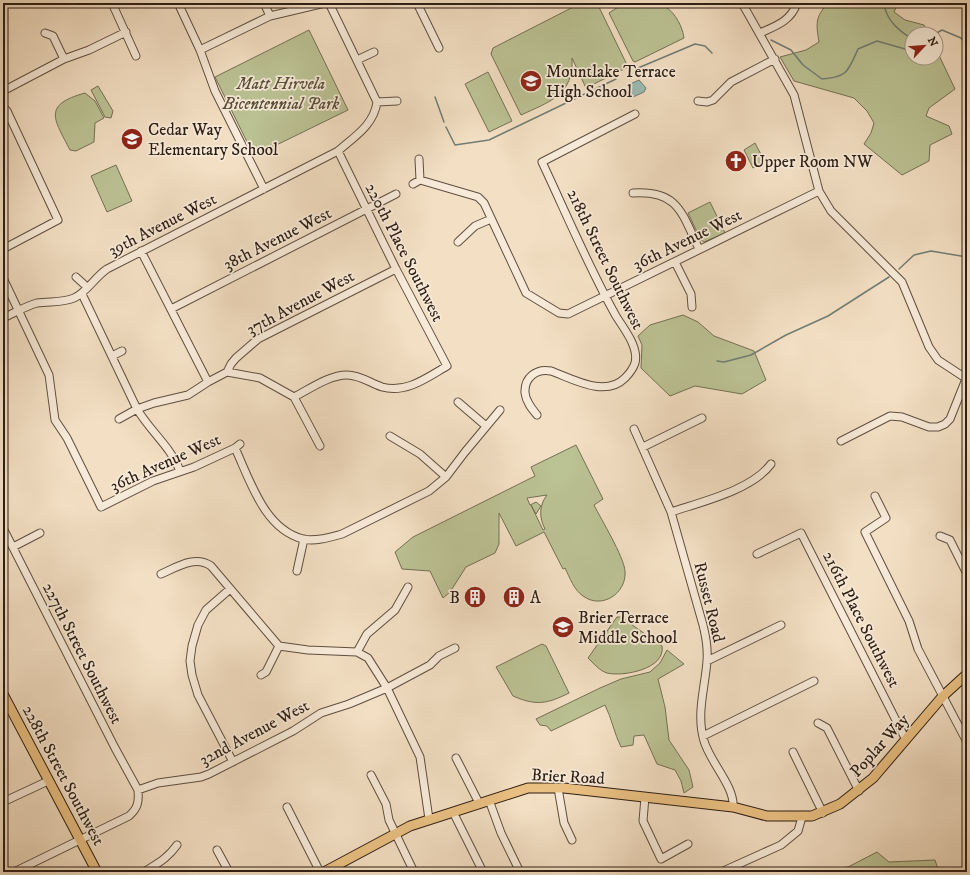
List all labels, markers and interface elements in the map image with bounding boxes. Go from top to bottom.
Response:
north arrow [904,26,944,66]
text: N [924,35,940,49]
place label: Mountlake Terrace High School [546,61,676,103]
school or university icon: Mountlake Terrace High School [518,68,544,94]
park label: Matt Hirvela Bicentennial Park [222,73,340,115]
place label: Cedar Way Elementary School [148,119,278,161]
school or university icon: Cedar Way Elementary School [119,126,145,152]
church icon: Upper Room NW [723,148,749,174]
place label: Upper Room NW [752,151,873,173]
street label: 220th Place Southwest [360,179,449,326]
street label: 218th Street Southwest [562,186,649,334]
street label: 39th Avenue West [105,188,221,262]
street label: 38th Avenue West [220,202,336,276]
street label: 36th Avenue West [629,204,746,276]
street label: 37th Avenue West [243,265,359,341]
street label: 36th Avenue West [107,428,225,497]
street label: 216th Place Southwest [817,548,905,692]
street label: Russet Road [688,560,730,645]
street label: 227th Street Southwest [37,579,128,728]
building icon: B [462,584,488,610]
building icon: A [501,584,527,610]
place label: B [449,587,460,609]
place label: A [530,587,541,609]
place label: Brier Terrace Middle School [578,607,677,649]
school or university icon: Brier Terrace Middle School [550,614,576,640]
street label: 32nd Avenue West [196,694,314,771]
street label: 228th Street Southwest [17,702,110,850]
street label: Poplar Way [845,709,915,782]
street label: Brier Road [531,764,606,790]

